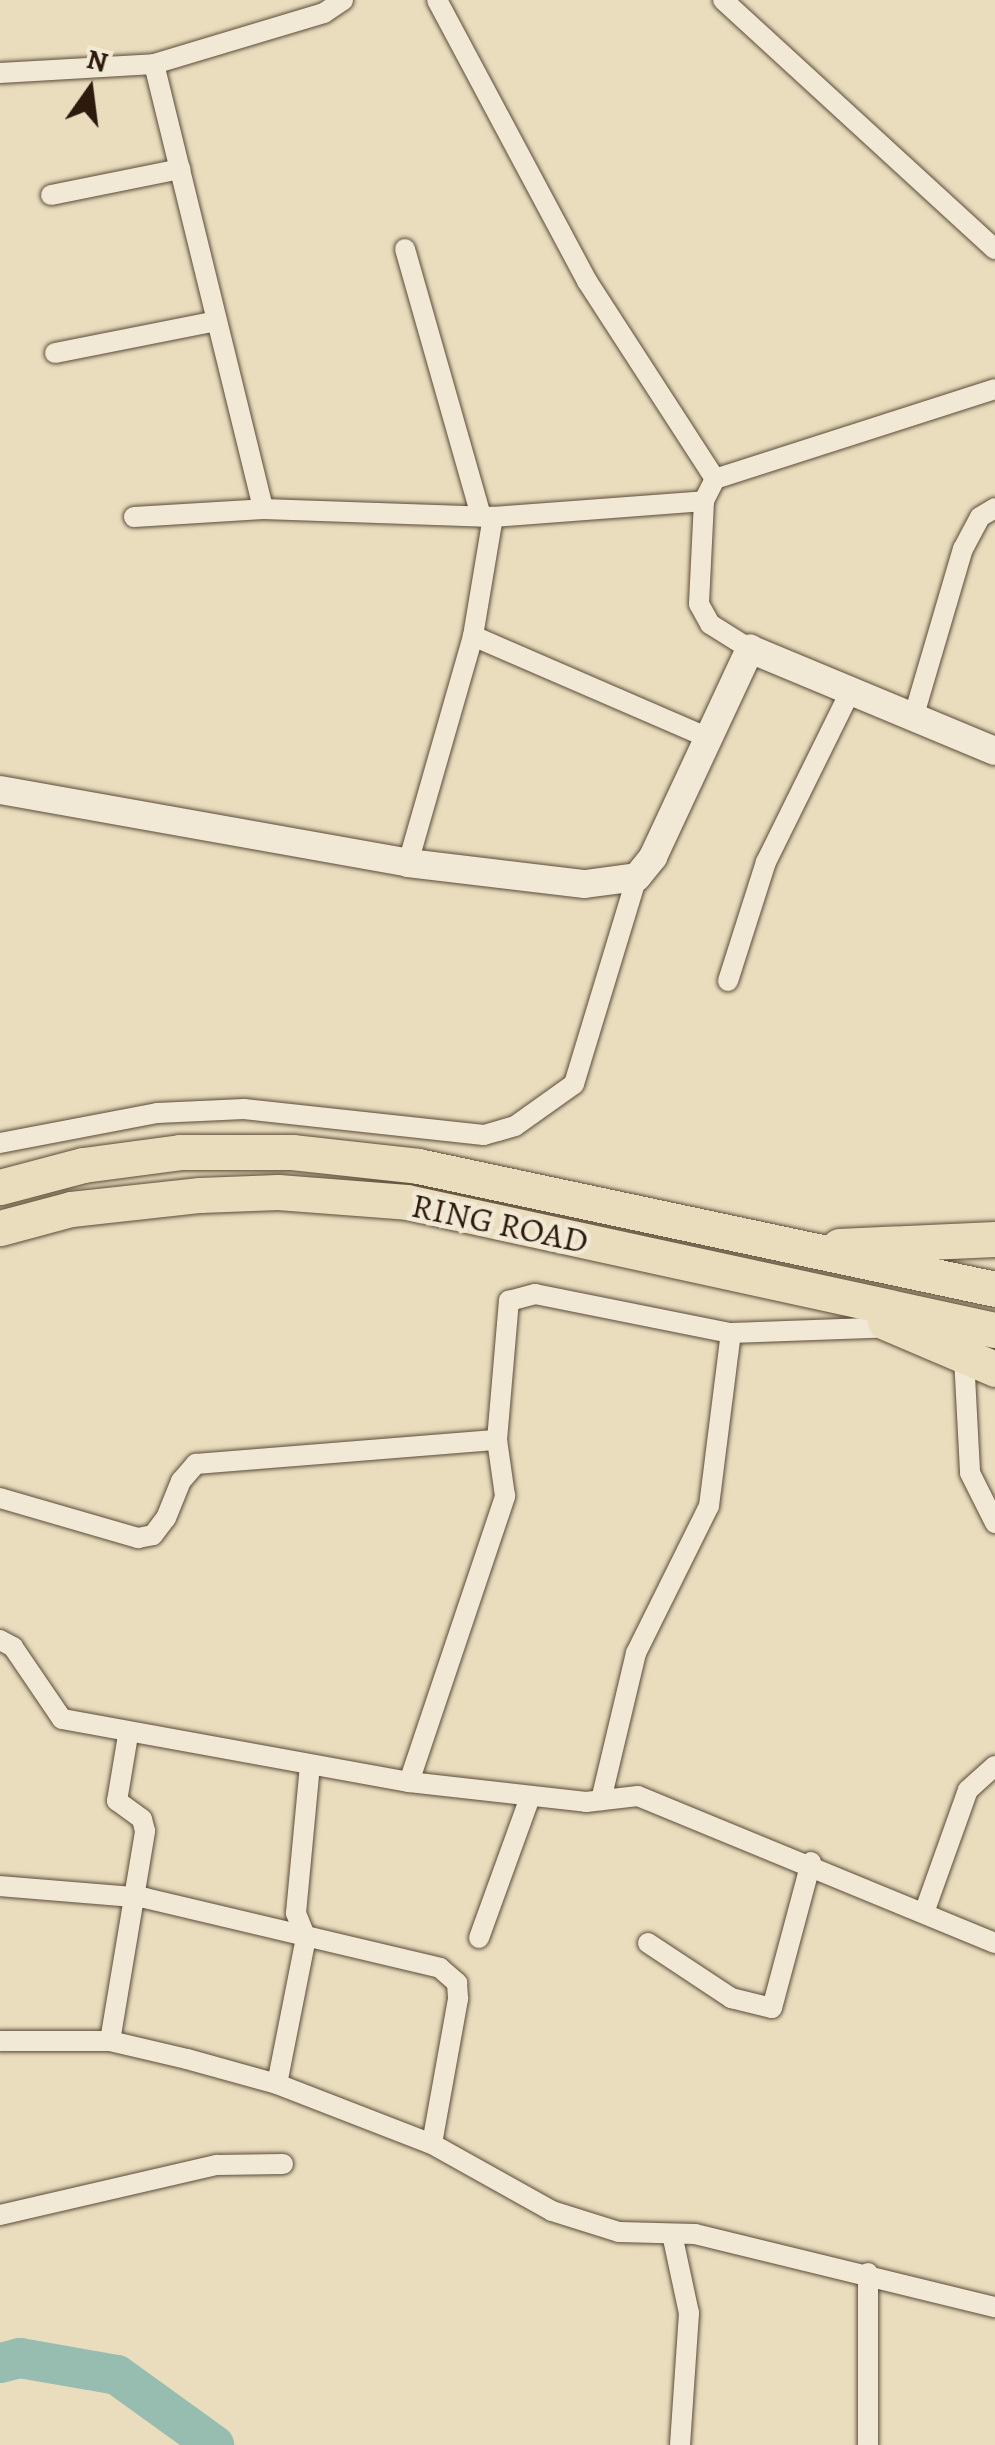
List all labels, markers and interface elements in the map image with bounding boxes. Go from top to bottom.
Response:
north arrow [40,40,140,140]
text: N [83,40,112,82]
street label: RING ROAD [408,1184,592,1262]

